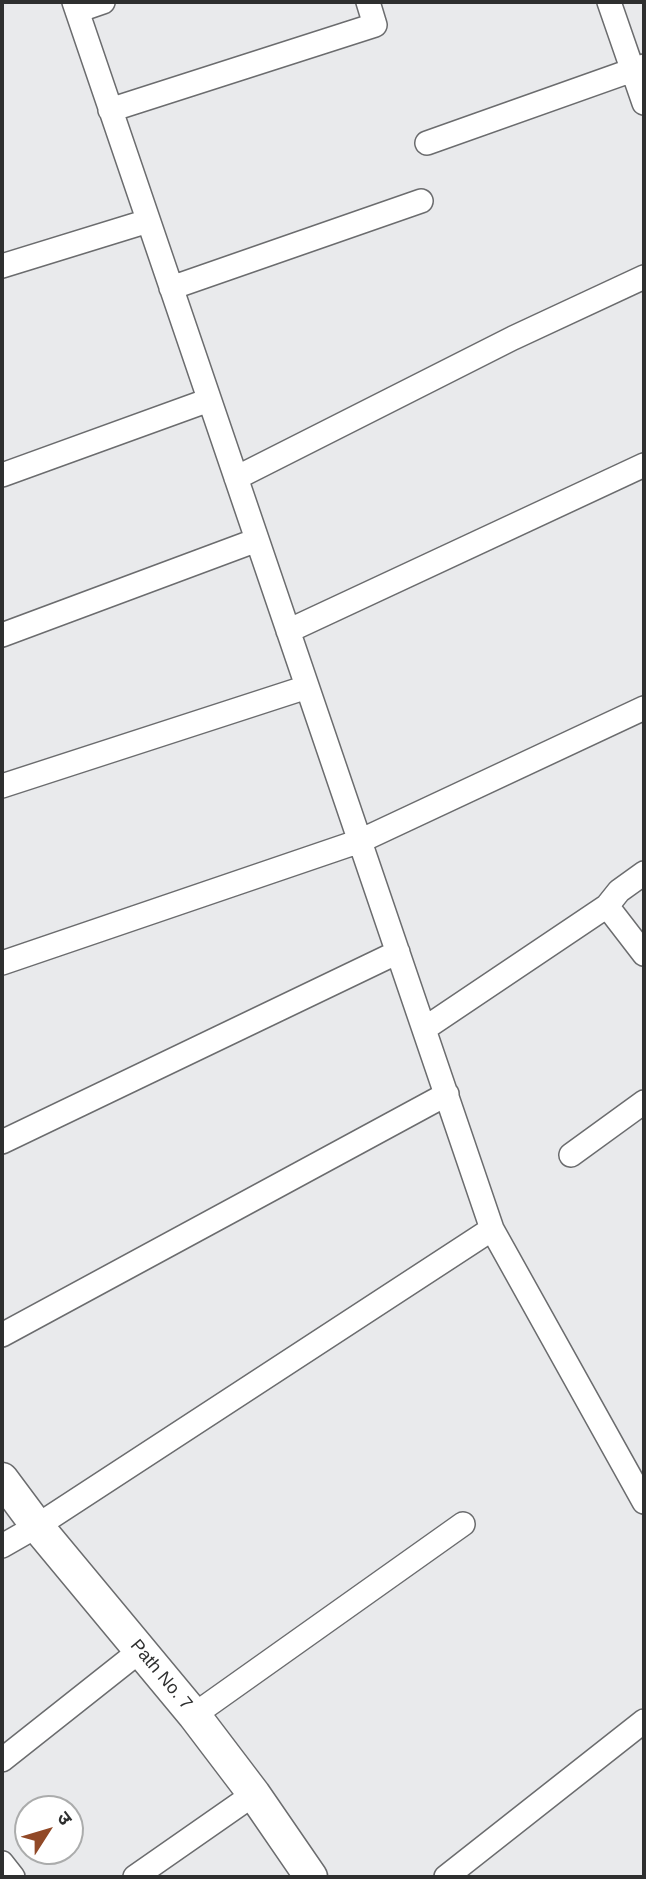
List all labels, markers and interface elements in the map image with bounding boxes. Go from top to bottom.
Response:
street label: Path No. 7 [125,1635,197,1715]
north arrow [14,1795,84,1865]
text: उ [53,1808,76,1829]

